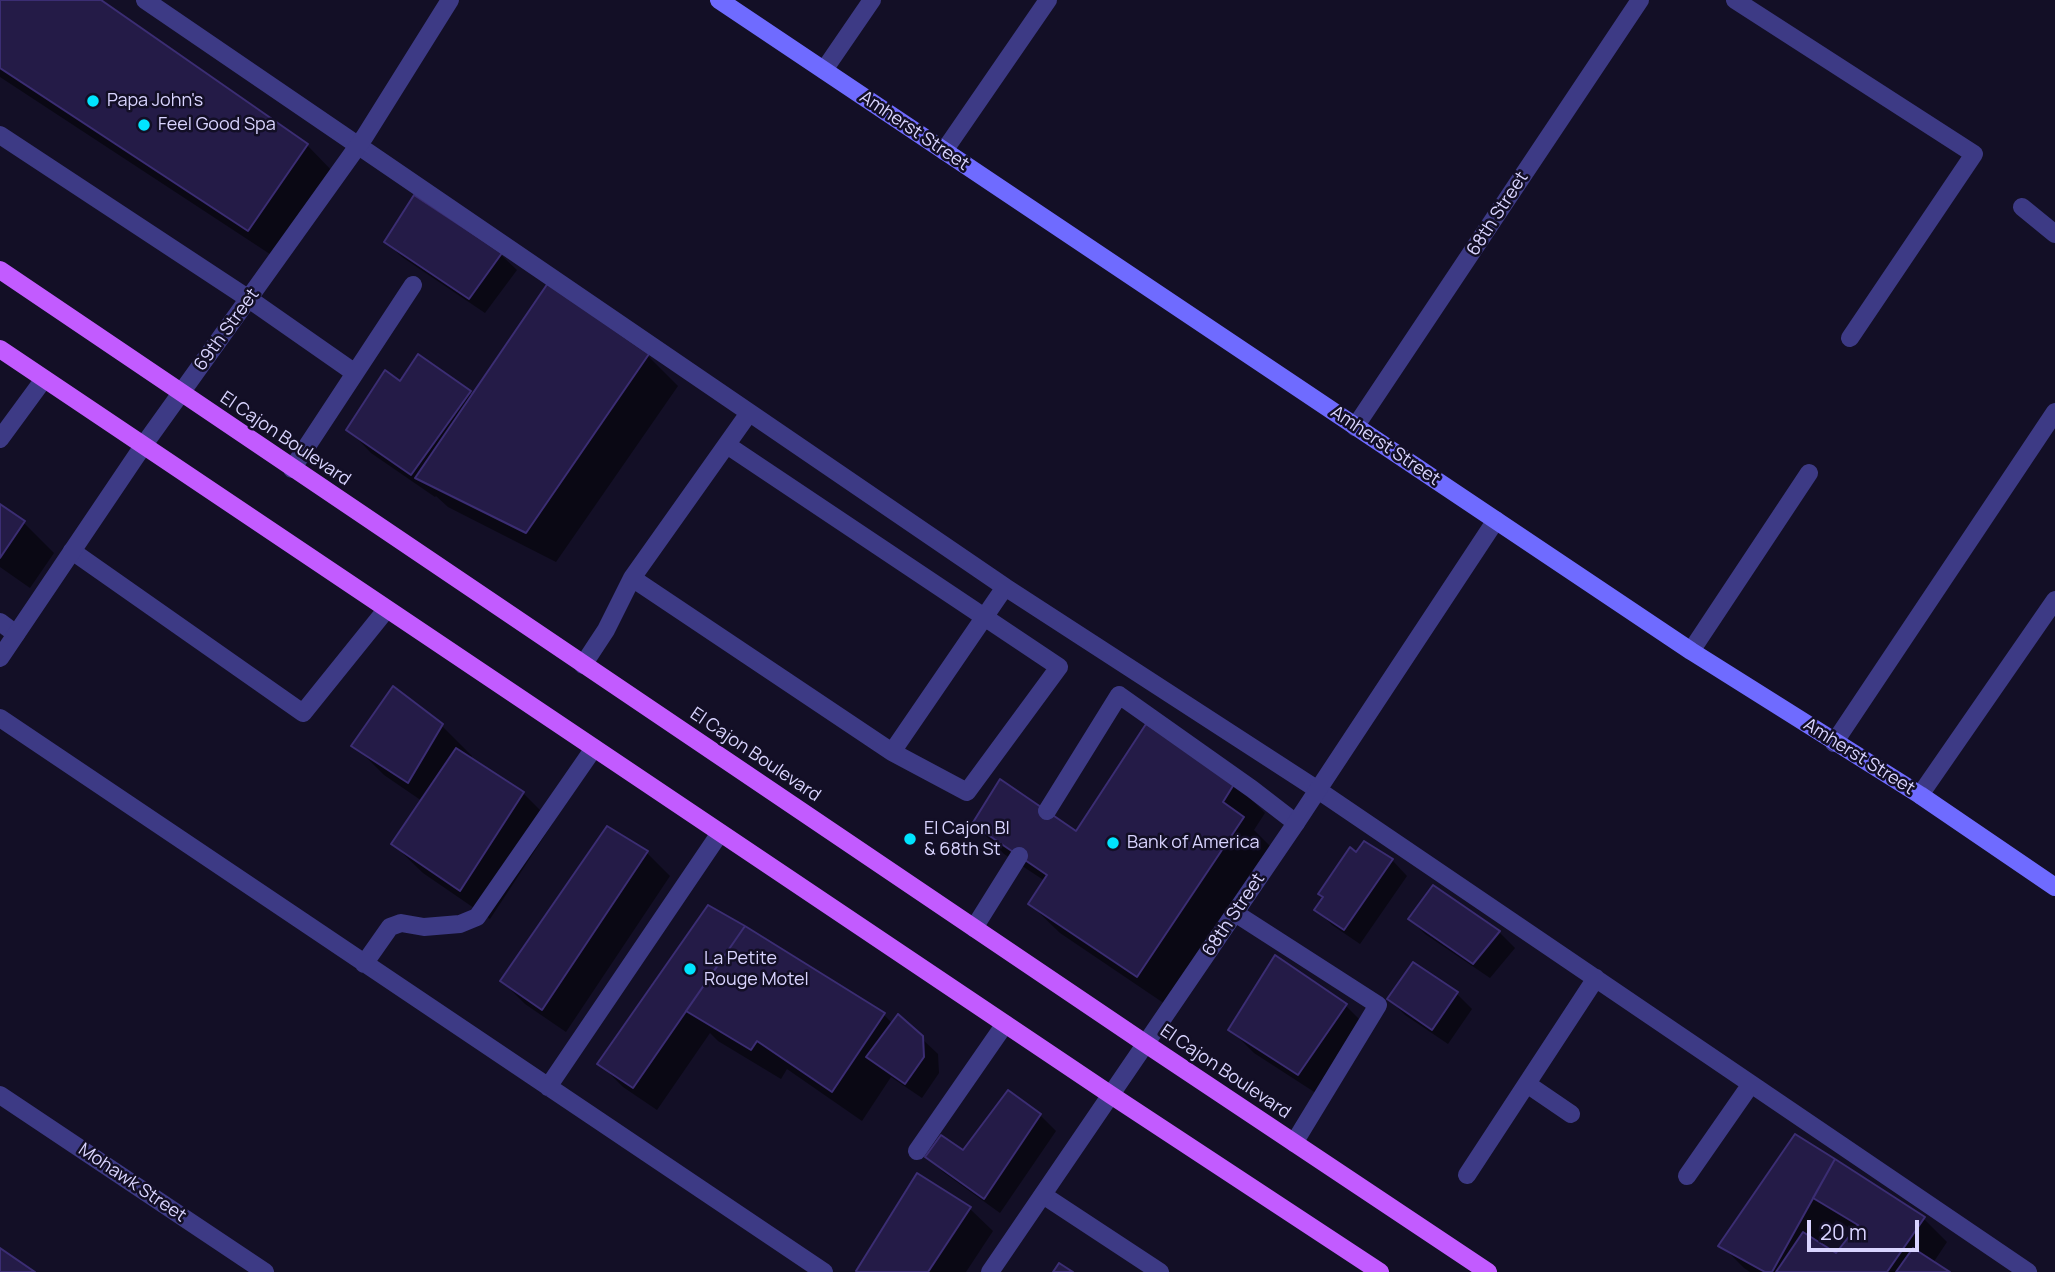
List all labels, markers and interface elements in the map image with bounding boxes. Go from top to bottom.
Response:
street label: Amherst Street [855,87,973,175]
place label: Papa John's [107,90,203,112]
marker: Papa John's [85,93,101,109]
place label: Feel Good Spa [158,114,276,136]
marker: Feel Good Spa [136,117,152,133]
street label: 68th Street [1463,168,1533,260]
street label: 69th Street [190,285,264,375]
street label: El Cajon Boulevard [216,387,354,491]
street label: Amherst Street [1326,402,1444,490]
street label: El Cajon Boulevard [686,703,824,807]
street label: Amherst Street [1799,714,1919,800]
place label: El Cajon Bl & 68th St [924,818,1010,860]
marker: El Cajon Bl & 68th St [902,831,918,847]
place label: Bank of America [1127,832,1260,854]
marker: Bank of America [1105,835,1121,851]
street label: 68th Street [1198,869,1270,961]
place label: La Petite Rouge Motel [704,948,809,990]
marker: La Petite Rouge Motel [682,961,698,977]
street label: El Cajon Boulevard [1156,1020,1294,1124]
street label: Mohawk Street [74,1139,190,1227]
scale bar [1810,1206,1922,1250]
text: 20 m [1820,1218,1867,1246]

